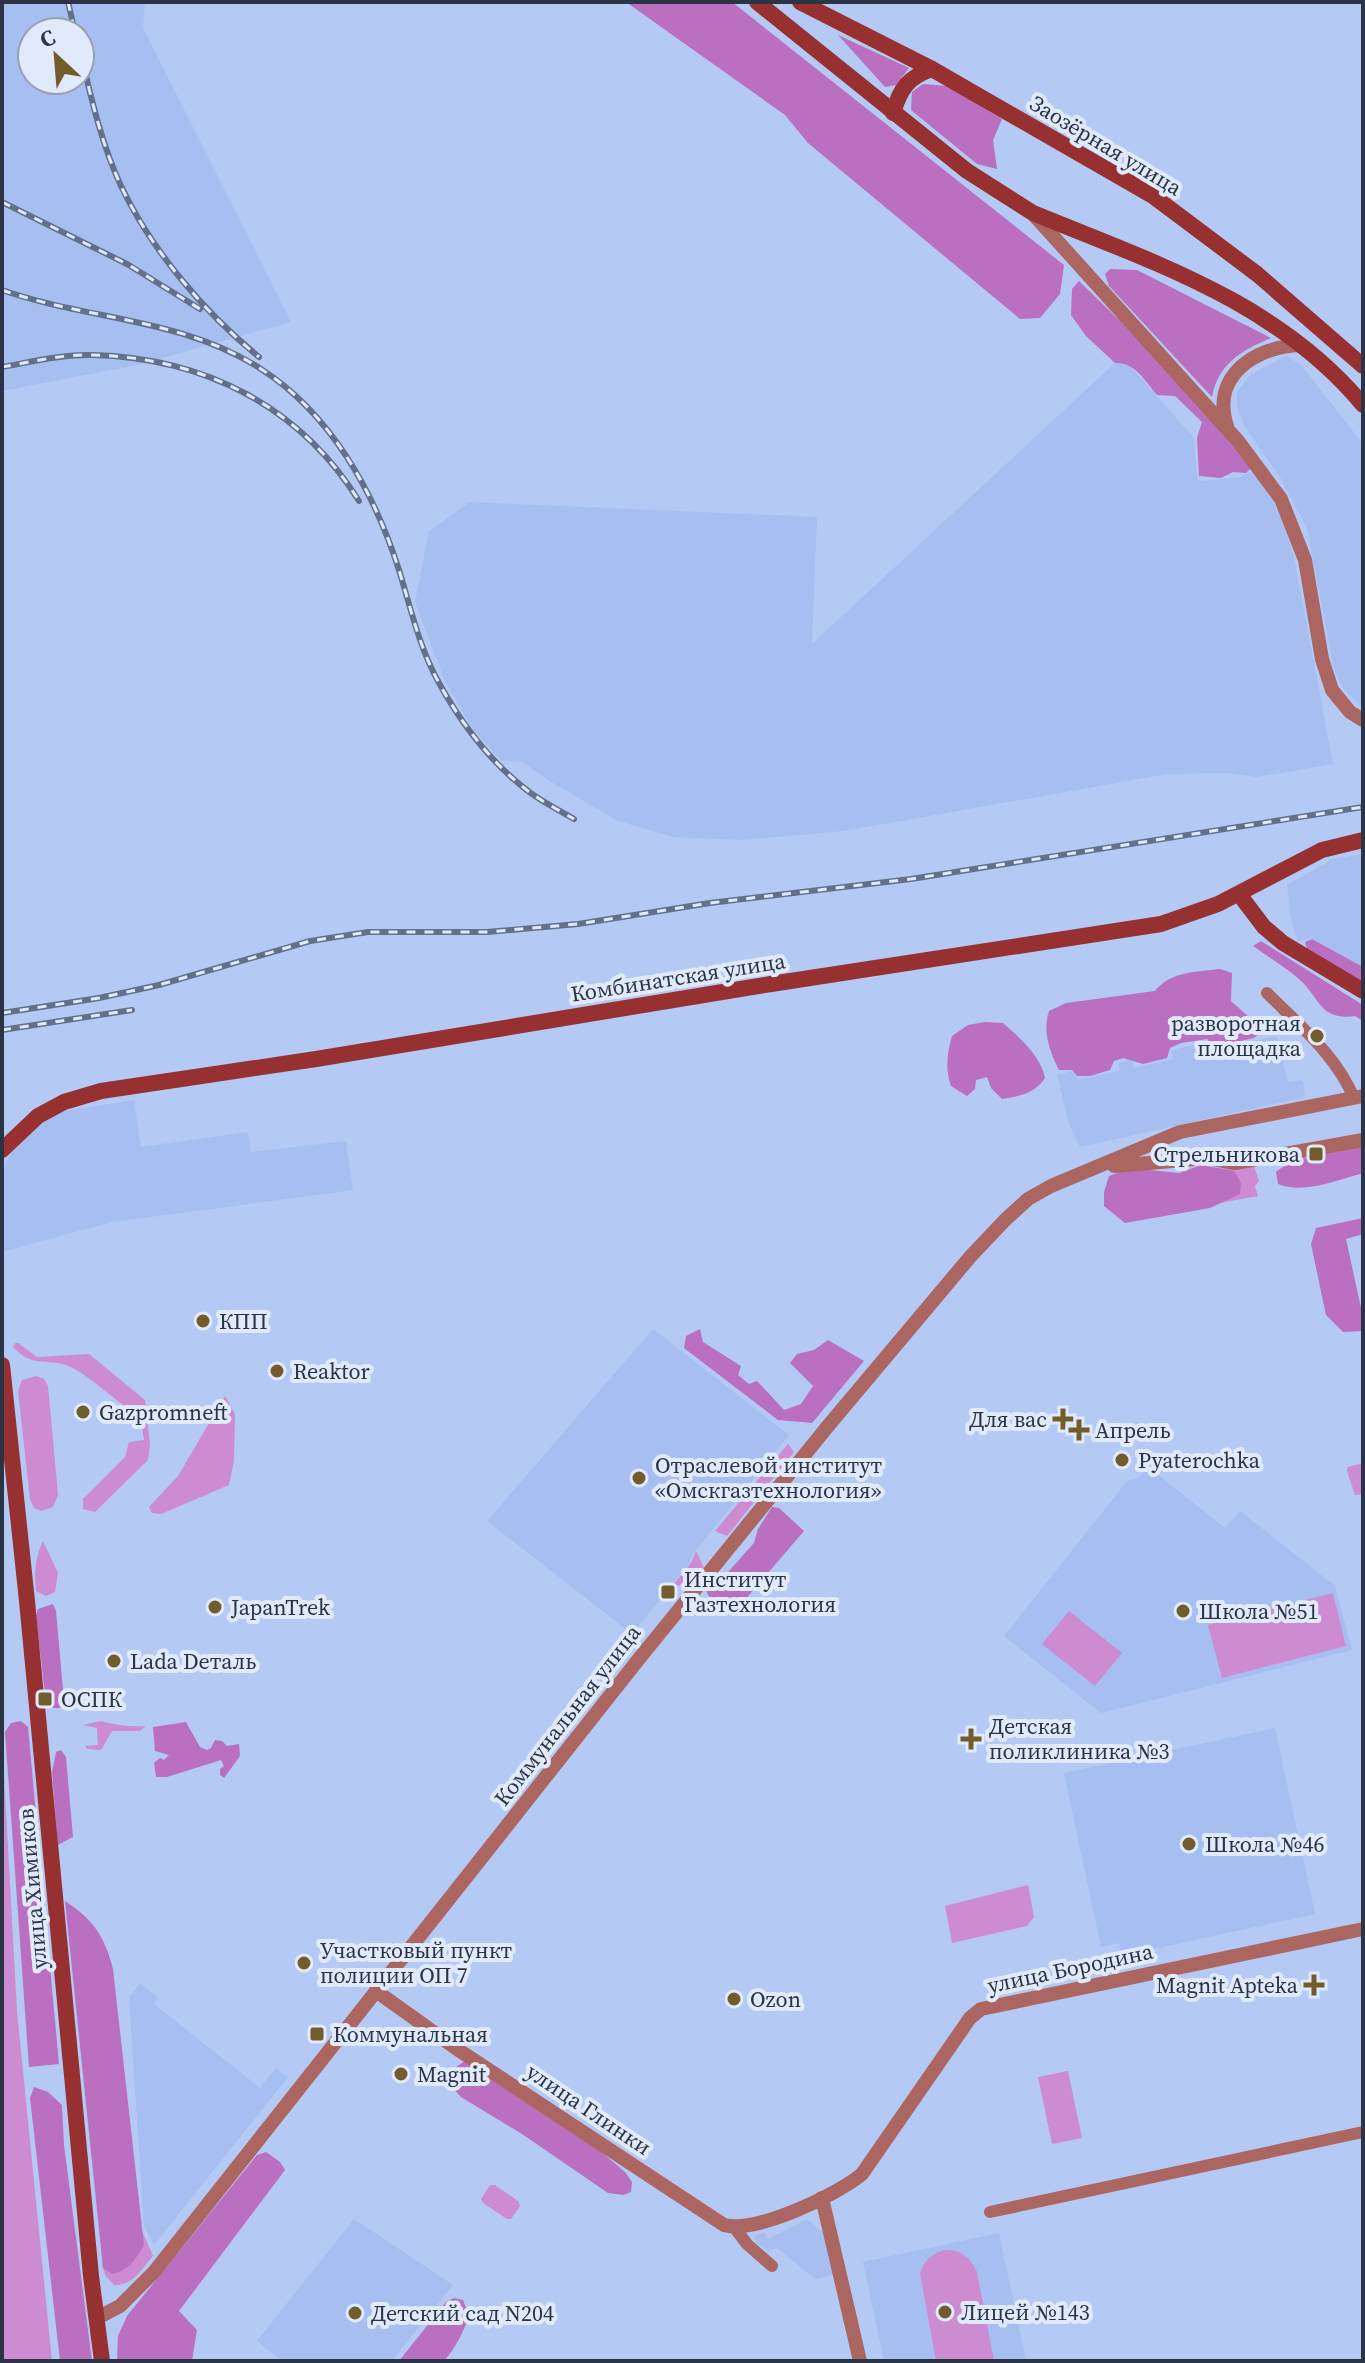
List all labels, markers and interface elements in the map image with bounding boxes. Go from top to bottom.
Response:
north arrow [16,16,96,96]
text: С [35,21,60,55]
street label: Заозёрная улица [1024,88,1188,203]
street label: Комбинатская улица [569,945,788,1009]
place label: разворотная площадка [1171,1008,1302,1063]
marker: разворотная площадка [1308,1027,1326,1045]
place label: Стрельникова [1154,1139,1301,1169]
marker: Стрельникова [1307,1145,1325,1163]
place label: КПП [219,1306,267,1336]
marker: КПП [194,1312,212,1330]
place label: Reaktor [293,1356,371,1386]
marker: Reaktor [268,1362,286,1380]
place label: Gazpromneft [99,1397,228,1427]
marker: Gazpromneft [74,1403,92,1421]
place label: Для вас [969,1404,1047,1434]
marker: Для вас [1054,1410,1072,1428]
place label: Апрель [1095,1415,1171,1445]
marker: Апрель [1070,1421,1088,1439]
place label: Pyaterochka [1138,1445,1261,1475]
place label: Отраслевой институт «Омскгазтехнология» [655,1450,882,1505]
marker: Pyaterochka [1113,1451,1131,1469]
marker: Отраслевой институт «Омскгазтехнология» [630,1469,648,1487]
place label: Институт Газтехнология [684,1564,836,1619]
marker: Институт Газтехнология [659,1583,677,1601]
place label: JapanTrek [230,1592,331,1622]
place label: Школа №51 [1199,1596,1319,1626]
marker: JapanTrek [206,1598,224,1616]
marker: Школа №51 [1174,1602,1192,1620]
street label: Коммунальная улица [487,1618,648,1812]
place label: Lada Dеталь [130,1646,256,1676]
marker: Lada Dеталь [105,1652,123,1670]
place label: ОСПК [61,1684,123,1714]
marker: ОСПК [36,1690,54,1708]
place label: Детская поликлиника №3 [989,1711,1170,1766]
marker: Детская поликлиника №3 [960,1728,982,1750]
street label: улица Химиков [10,1807,54,1971]
place label: Школа №46 [1205,1829,1325,1859]
marker: Школа №46 [1180,1835,1198,1853]
place label: Участковый пункт полиции ОП 7 [320,1935,513,1990]
street label: улица Бородина [984,1936,1156,2000]
marker: Участковый пункт полиции ОП 7 [295,1954,313,1972]
place label: Magnit Apteka [1156,1970,1299,2000]
marker: Magnit Apteka [1305,1976,1323,1994]
place label: Ozon [750,1984,801,2014]
marker: Ozon [725,1990,743,2008]
place label: Коммунальная [333,2019,488,2049]
marker: Коммунальная [308,2025,326,2043]
street label: улица Глинки [521,2056,657,2162]
place label: Magnit [417,2059,487,2089]
marker: Magnit [392,2065,410,2083]
place label: Лицей №143 [961,2297,1090,2327]
place label: Детский сад N204 [371,2298,554,2328]
marker: Лицей №143 [936,2303,954,2321]
marker: Детский сад N204 [346,2304,364,2322]

